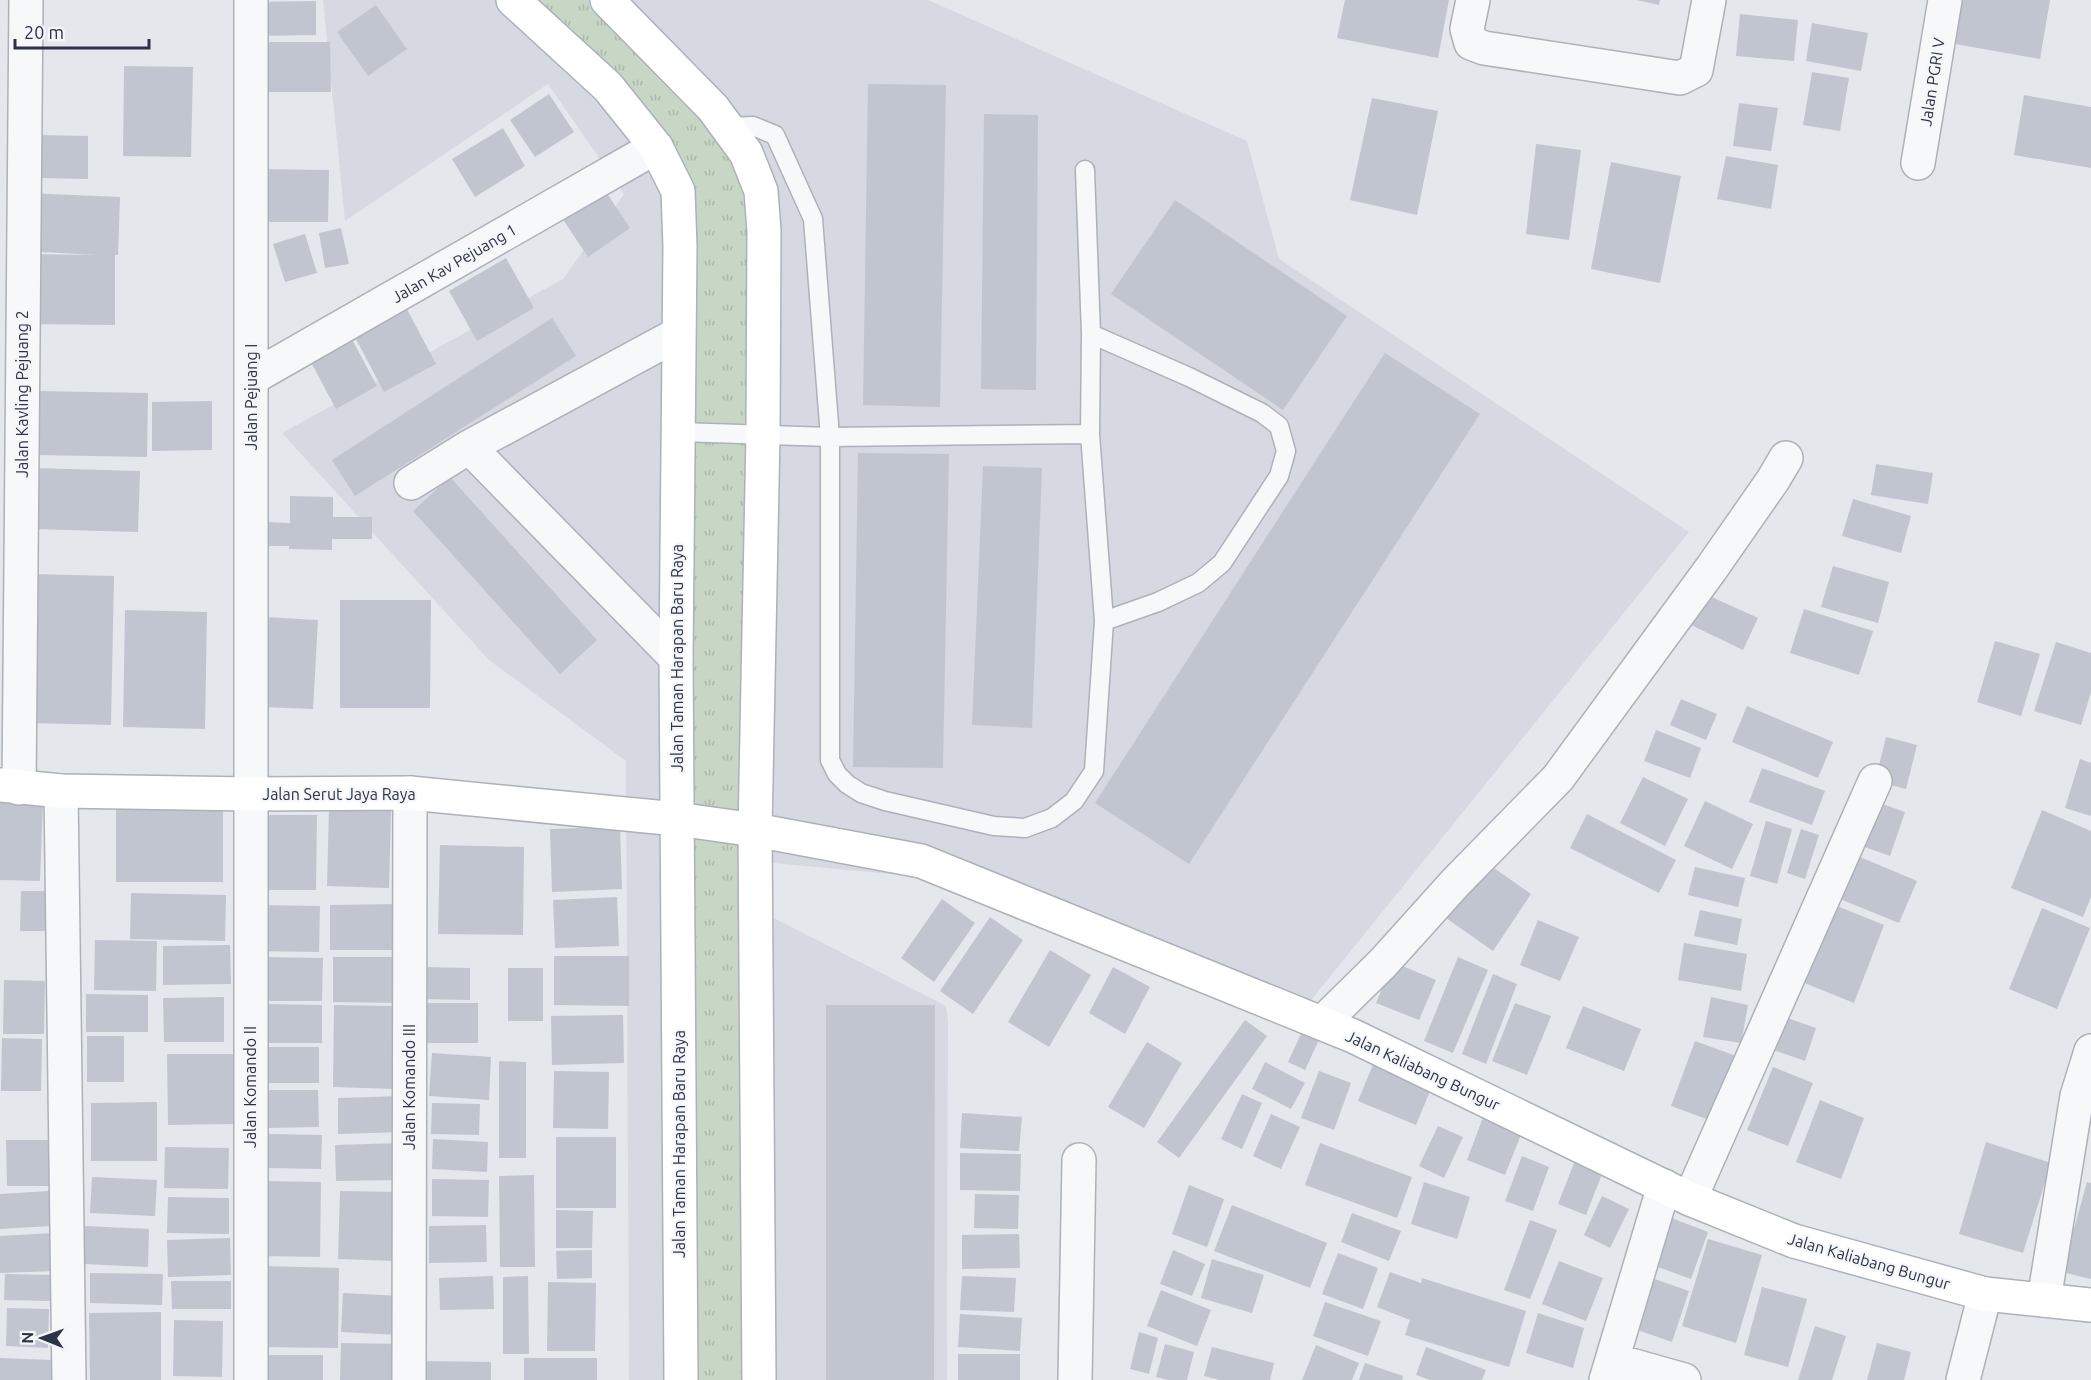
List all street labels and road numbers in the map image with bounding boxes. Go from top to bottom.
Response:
street label: Jalan PGRI V [1916,36,1948,128]
street label: Jalan Kav Pejuang 1 [388,220,520,306]
street label: Jalan Kavling Pejuang 2 [13,310,31,478]
street label: Jalan Pejuang I [242,344,260,450]
street label: Jalan Taman Harapan Baru Raya [668,544,686,772]
street label: Jalan Serut Jaya Raya [262,785,416,803]
street label: Jalan Komando III [400,1024,418,1150]
street label: Jalan Komando II [241,1026,259,1148]
street label: Jalan Kaliabang Bungur [1343,1026,1503,1114]
street label: Jalan Taman Harapan Baru Raya [670,1030,688,1258]
street label: Jalan Kaliabang Bungur [1786,1229,1952,1293]

